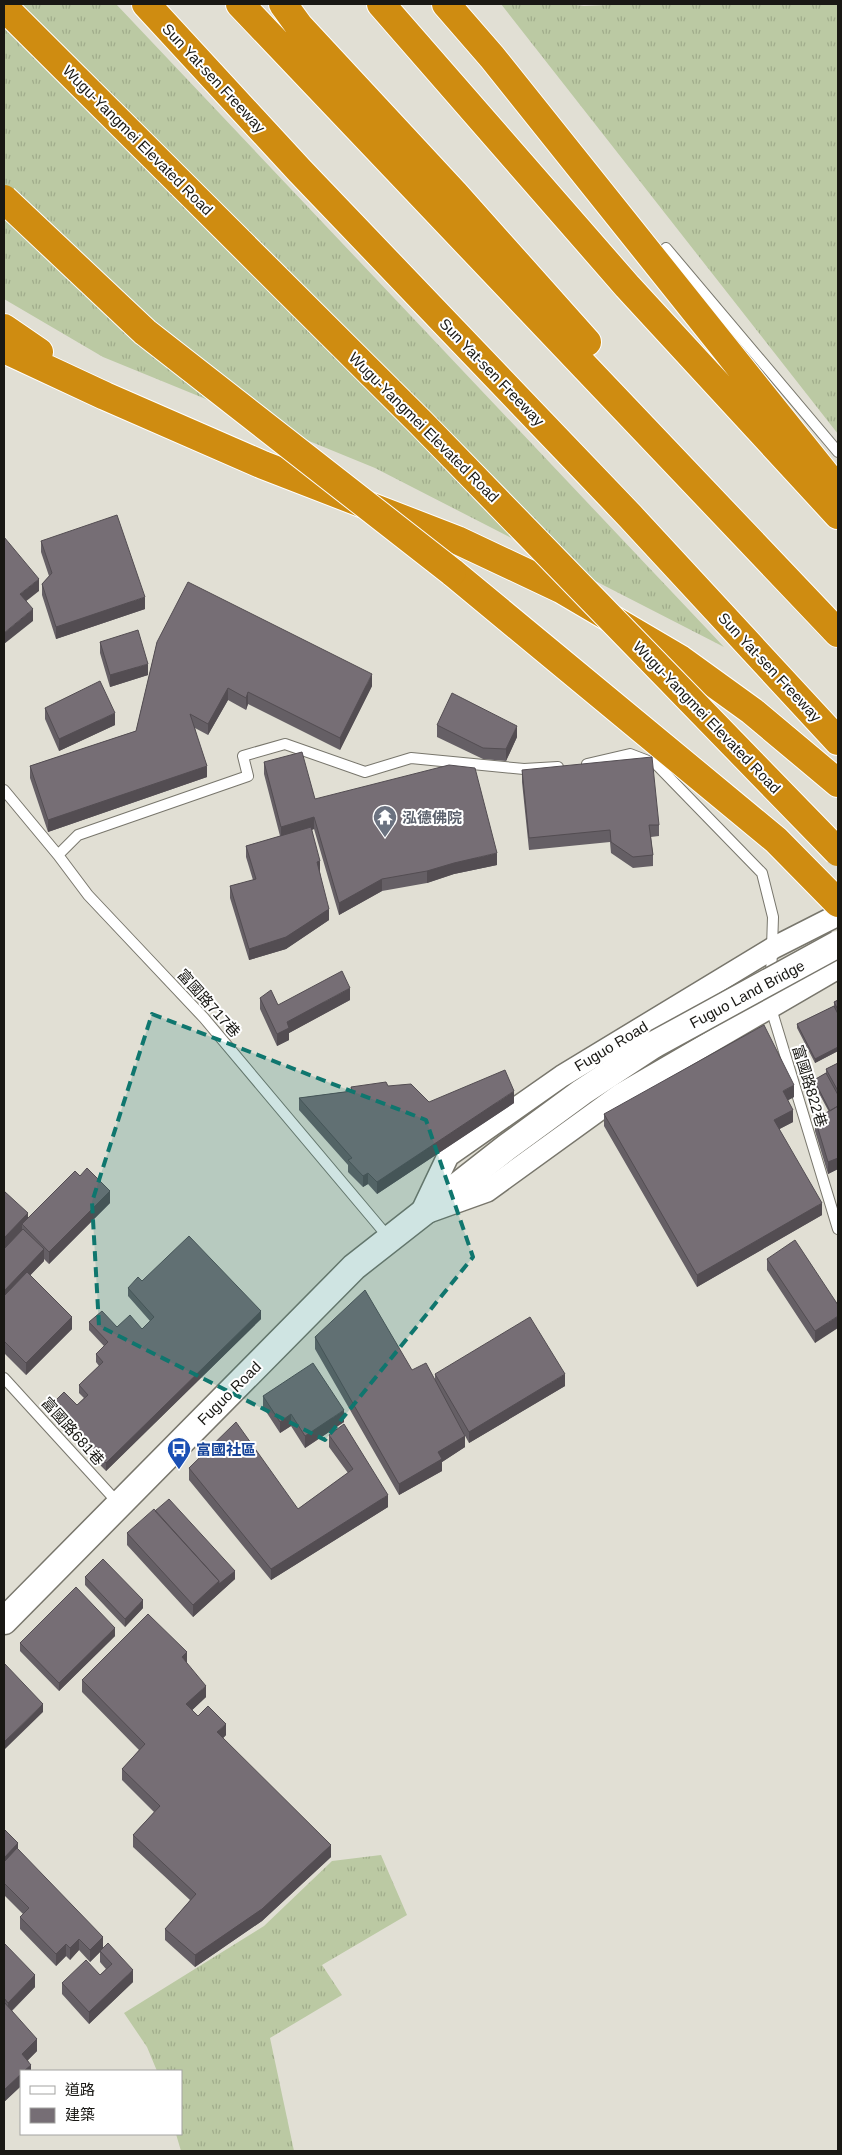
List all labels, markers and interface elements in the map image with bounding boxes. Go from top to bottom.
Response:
street label: Sun Yat-sen Freeway [159,20,269,136]
street label: Wugu-Yangmei Elevated Road [60,62,216,218]
street label: Sun Yat-sen Freeway [436,315,548,430]
street label: Wugu-Yangmei Elevated Road [346,349,502,505]
street label: Sun Yat-sen Freeway [715,609,825,725]
street label: Wugu-Yangmei Elevated Road [630,638,784,796]
temple icon: 泓德佛院 [372,804,398,838]
place label: 泓德佛院 [402,809,462,826]
street label: Fuguo Land Bridge [687,957,807,1031]
street label: 富國路717巷 [174,966,244,1040]
street label: Fuguo Road [571,1017,651,1075]
street label: 富國路822巷 [789,1043,831,1129]
street label: Fuguo Road [194,1358,264,1428]
street label: 富國路681巷 [38,1394,108,1468]
bus stop icon: 富國社區 [166,1436,192,1470]
place label: 富國社區 [196,1441,256,1458]
legend [20,2070,182,2135]
text: 道路 [65,2081,95,2098]
text: 建築 [65,2106,95,2123]

